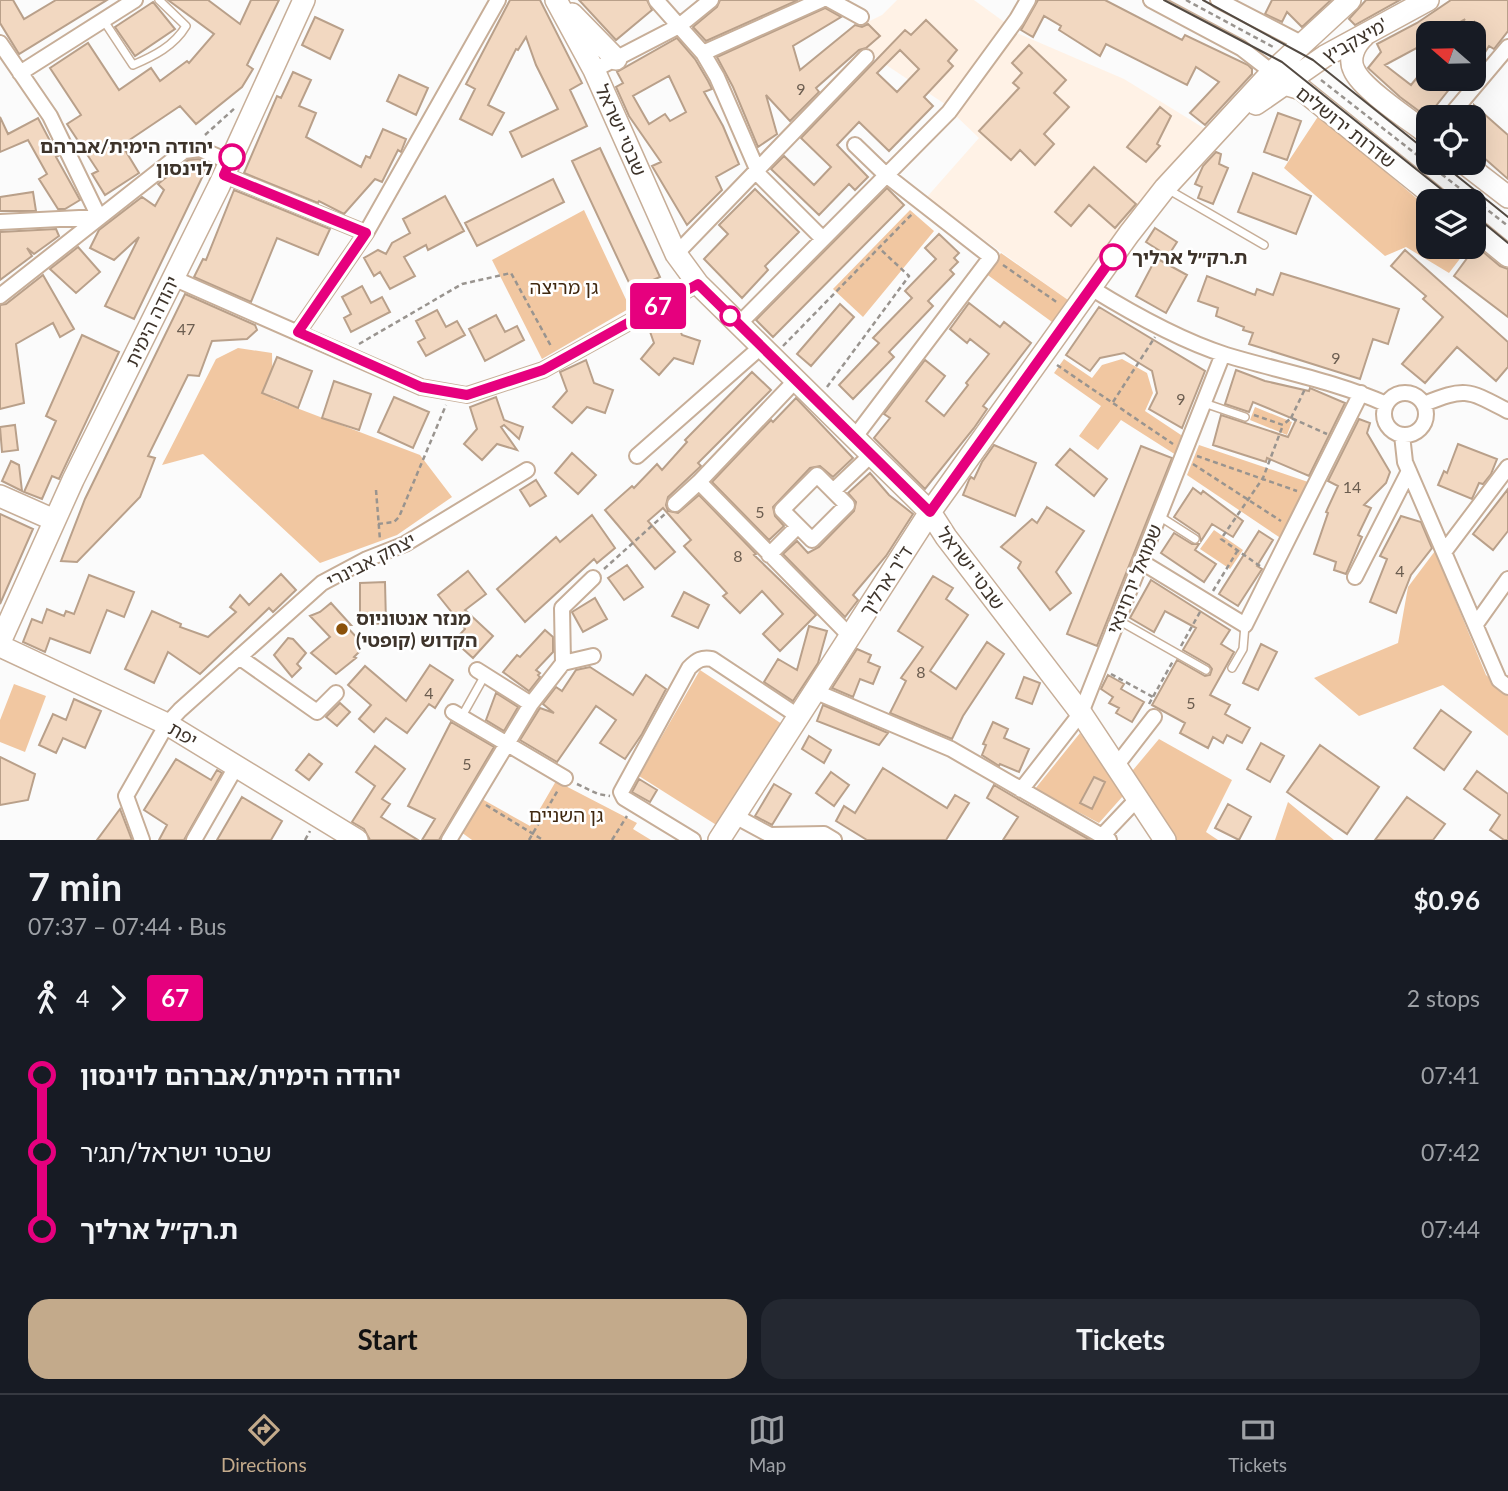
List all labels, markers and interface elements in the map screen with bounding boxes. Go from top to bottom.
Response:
street label: מיצקביץ' [1318,12,1391,67]
north arrow [1416,21,1486,91]
map controls [1416,21,1486,259]
house number: 9 [796,79,806,98]
street label: שבטי ישראל [591,80,652,179]
street label: שדרות ירושלים [1292,81,1401,173]
button: locate [1416,105,1486,175]
place label: יהודה הימית/אברהם לוינסון [40,134,213,179]
marker: יהודה הימית/אברהם לוינסון [219,144,245,170]
button: layers [1416,189,1486,259]
marker: ת.רק״ל ארליך [1100,244,1126,270]
place label: ת.רק״ל ארליך [1132,245,1247,268]
street label: יהודה הימית [120,272,183,370]
park label: גן מריצה [530,275,598,298]
line badge: 67 [626,283,690,329]
text: 67 [644,291,672,320]
unlabelled marker [720,306,740,326]
house number: 47 [177,319,195,338]
house number: 9 [1331,348,1341,367]
house number: 9 [1176,389,1186,408]
house number: 14 [1343,477,1361,496]
house number: 5 [755,502,765,521]
street label: שמואל ירחינאי [1101,520,1166,637]
street label: שבטי ישראל [933,522,1010,614]
street label: יצחק אבינרי [322,527,419,592]
street label: ד"ר ארליך [854,541,917,621]
house number: 8 [733,546,743,565]
house number: 4 [1395,561,1405,580]
place label: מנזר אנטוניוס הקדוש (קופטי) [356,606,477,651]
marker: מנזר אנטוניוס הקדוש (קופטי) [334,621,350,637]
house number: 8 [916,662,926,681]
house number: 4 [424,683,434,702]
house number: 5 [1186,693,1196,712]
street label: יפת [165,716,202,751]
house number: 5 [462,754,472,773]
park label: גן השניים [529,803,603,826]
text: 7 min [28,863,122,909]
text: $0.96 [1414,884,1480,916]
text: 07:37 – 07:44 · Bus [28,912,227,940]
icon: walk [28,979,66,1017]
icon: forward [99,979,137,1017]
text: 67 [161,983,189,1012]
text: 4 [76,984,89,1012]
text: 2 stops [1407,984,1480,1012]
text: יהודה הימית/אברהם לוינסון [80,1059,401,1091]
text: 07:41 [1421,1061,1480,1089]
text: שבטי ישראל/תג׳ר [80,1136,272,1168]
text: 07:42 [1421,1138,1480,1166]
text: ת.רק״ל ארליך [80,1213,238,1245]
text: 07:44 [1421,1215,1480,1243]
button: Start [28,1299,747,1379]
button: Tickets [761,1299,1480,1379]
tab: Directions [221,1411,307,1476]
tab: Map [748,1411,786,1476]
tab: Tickets [1228,1411,1287,1476]

